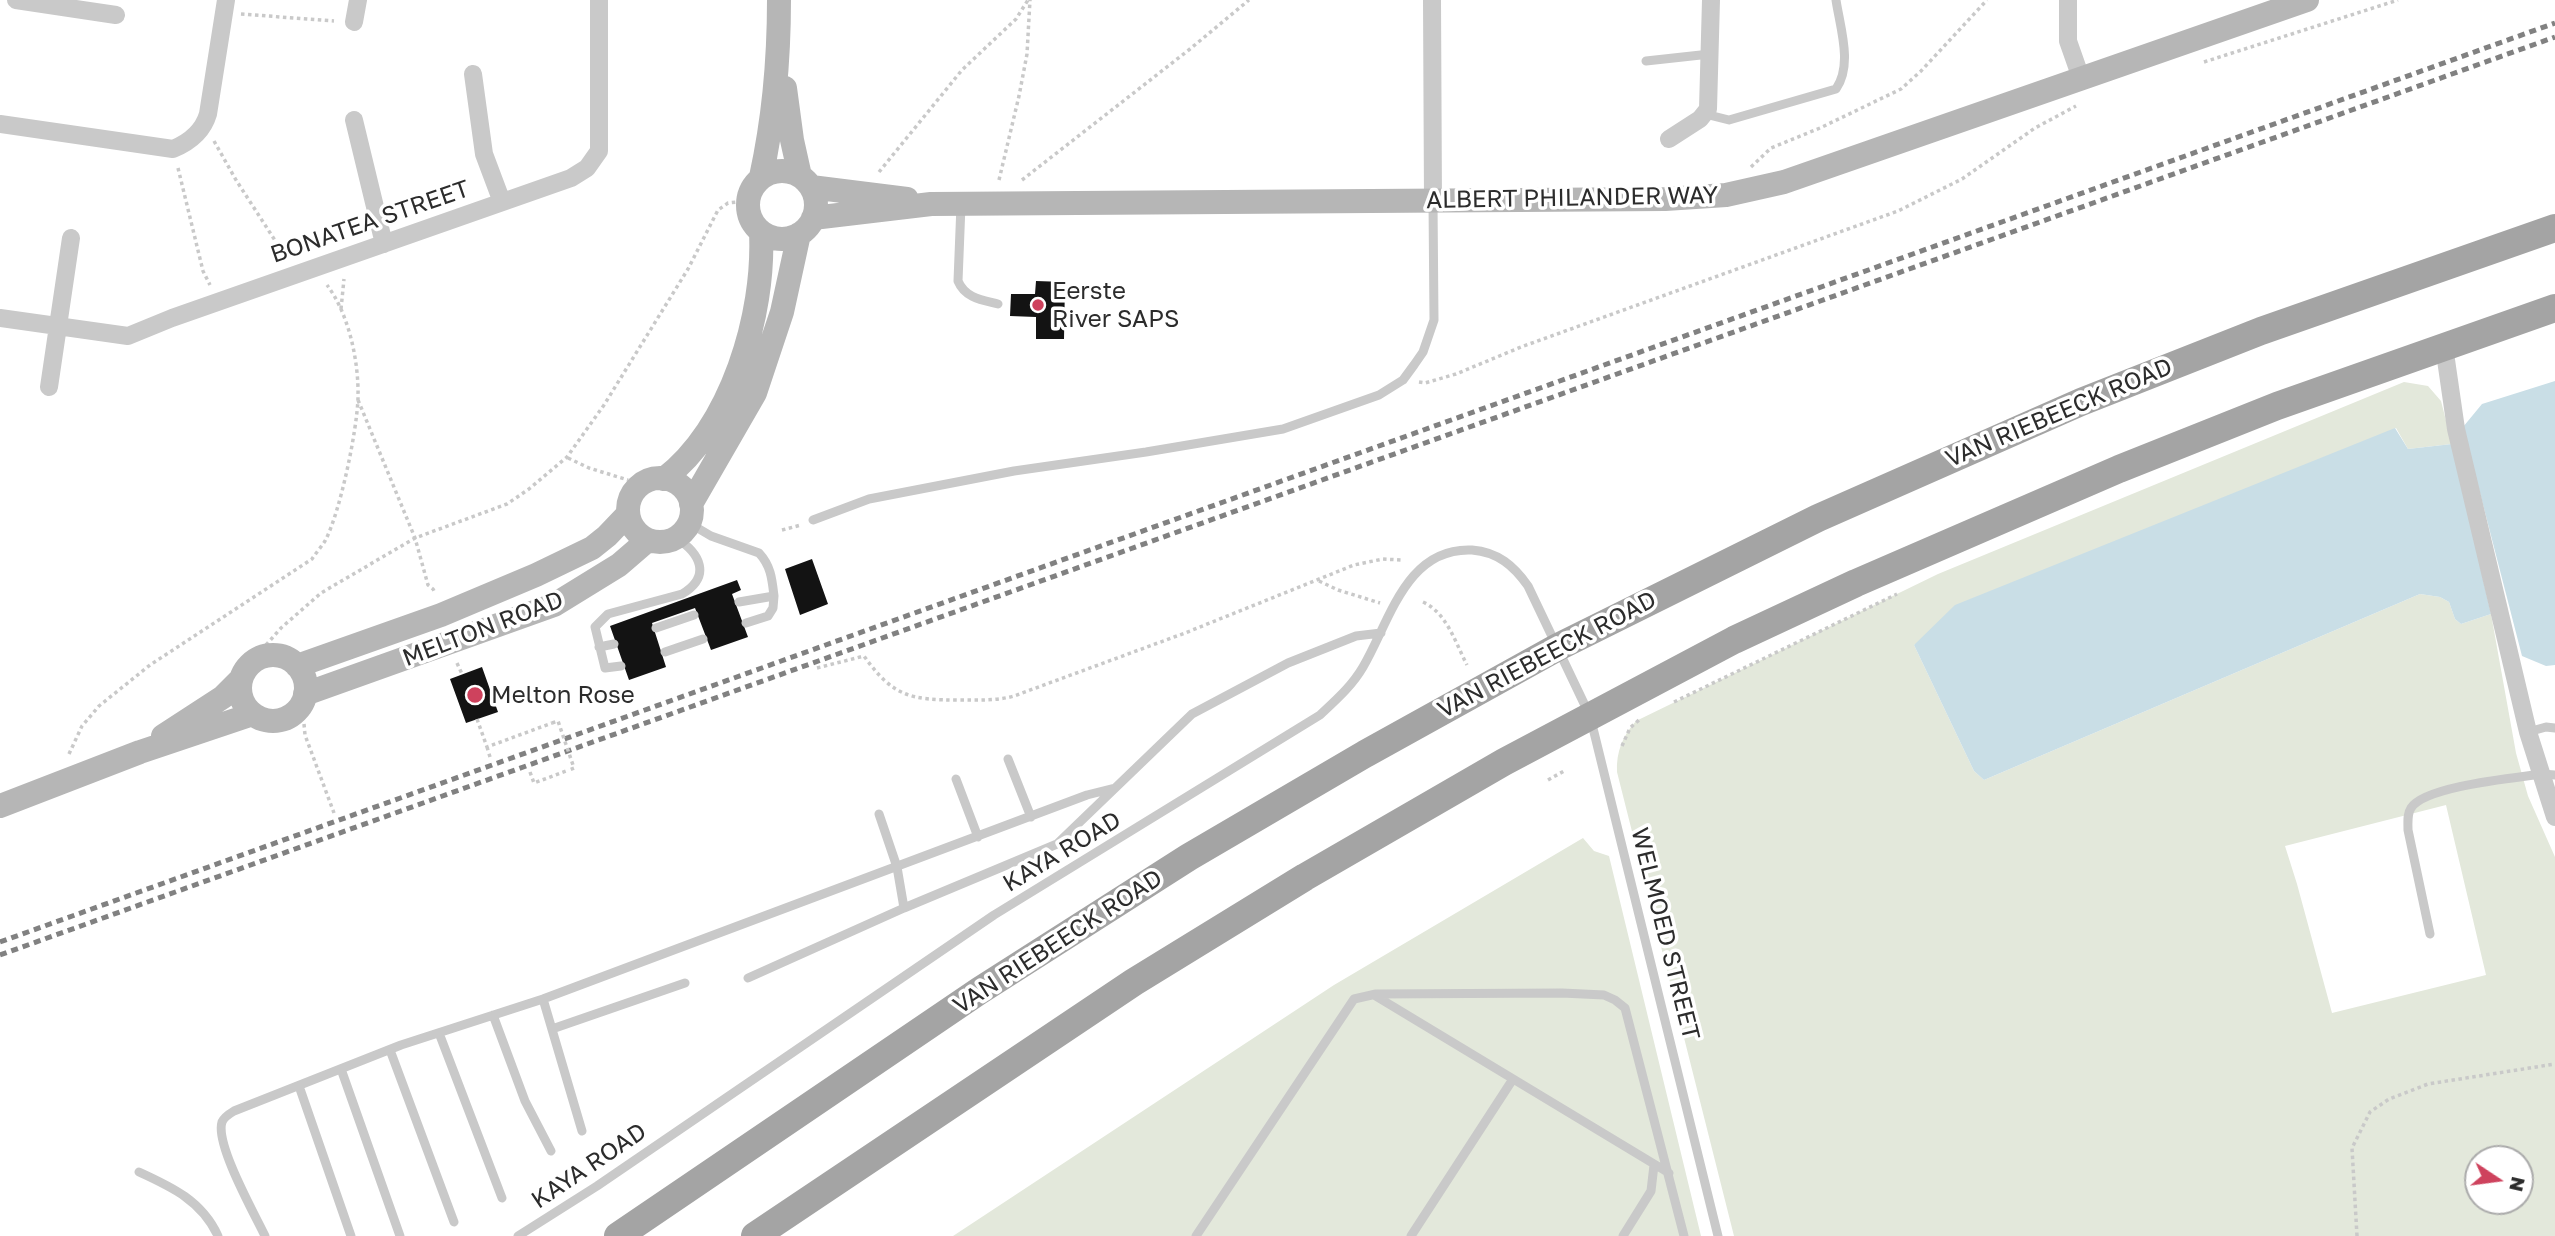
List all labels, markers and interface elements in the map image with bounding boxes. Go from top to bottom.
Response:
street label: BONATEA STREET [267,174,473,270]
street label: ALBERT PHILANDER WAY [1426,181,1718,215]
place label: Eerste River SAPS [1052,277,1179,333]
marker: Eerste River SAPS [1030,297,1046,313]
street label: VAN RIEBEECK ROAD [1941,352,2177,474]
street label: MELTON ROAD [399,585,567,673]
street label: VAN RIEBEECK ROAD [1433,585,1661,725]
place label: Melton Rose [491,681,635,709]
marker: Melton Rose [465,685,485,705]
street label: KAYA ROAD [998,806,1126,898]
street label: WELMOED STREET [1625,825,1705,1043]
street label: VAN RIEBEECK ROAD [948,864,1168,1020]
street label: KAYA ROAD [526,1117,652,1215]
north arrow [2464,1145,2534,1215]
text: N [2505,1175,2531,1194]

